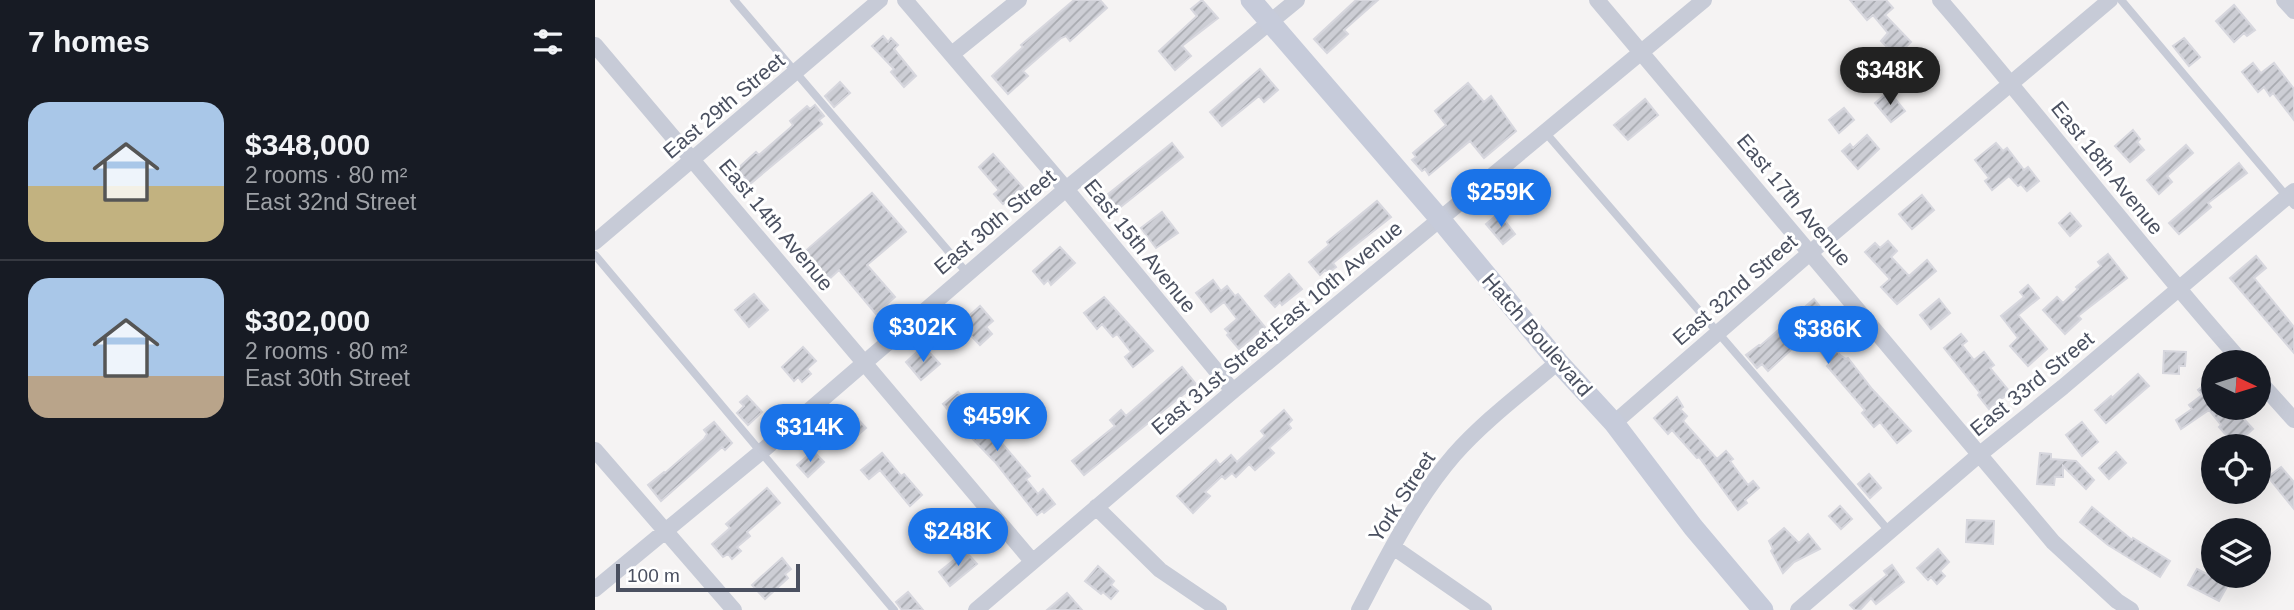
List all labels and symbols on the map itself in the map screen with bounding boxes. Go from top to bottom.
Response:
street label: East 29th Street [659,48,789,163]
pin: $348K [1841,48,1939,107]
street label: East 18th Avenue [2047,97,2168,239]
street label: East 17th Avenue [1733,129,1856,270]
street label: East 14th Avenue [715,154,838,295]
street label: East 30th Street [930,164,1060,279]
pin: $259K [1452,170,1550,229]
street label: East 15th Avenue [1080,175,1201,317]
street label: East 31st Street;East 10th Avenue [1147,216,1406,439]
street label: East 32nd Street [1668,230,1801,350]
street label: Hatch Boulevard [1478,269,1597,401]
pin: $302K [874,304,972,364]
pin: $386K [1779,306,1877,366]
street label: East 33rd Street [1965,327,2098,440]
north arrow [2201,350,2271,420]
pin: $459K [948,393,1046,453]
pin: $314K [761,405,859,464]
street label: York Street [1364,447,1439,546]
pin: $248K [909,508,1007,568]
scale bar [616,561,800,593]

